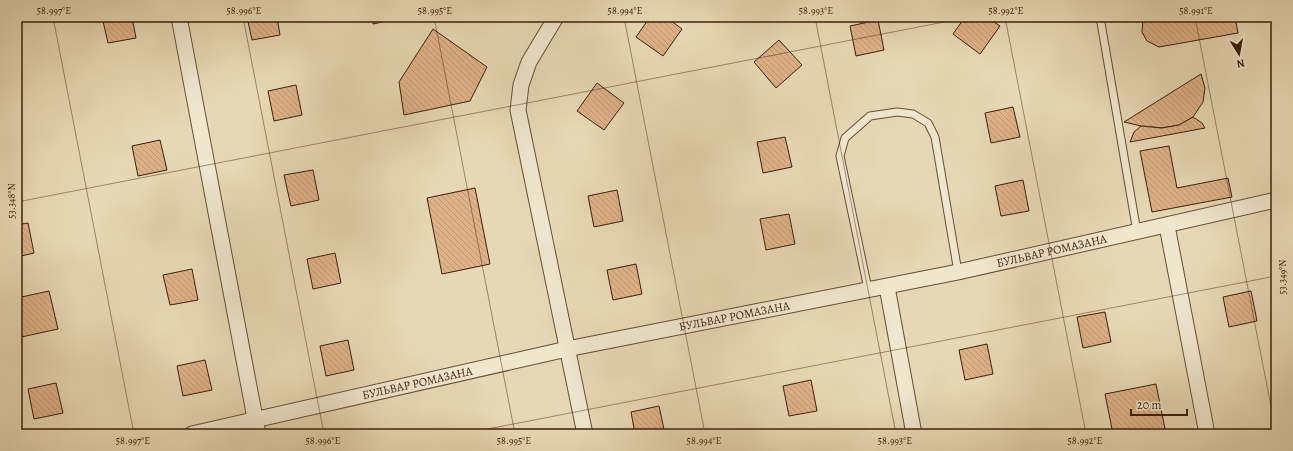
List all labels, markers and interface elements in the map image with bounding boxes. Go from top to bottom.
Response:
text: 58.997°E [37,4,71,17]
text: 58.996°E [227,4,262,17]
text: 58.995°E [418,4,452,17]
text: 58.994°E [608,4,642,17]
text: 58.993°E [799,4,833,17]
text: 58.992°E [989,4,1024,17]
text: 58.991°E [1179,4,1213,17]
north arrow [1219,34,1259,74]
text: N [1235,55,1246,71]
text: 53.348°N [5,183,18,219]
street label: БУЛЬВАР РОМАЗАНА [995,230,1109,271]
text: 53.349°N [1276,260,1289,294]
street label: БУЛЬВАР РОМАЗАНА [677,297,792,335]
street label: БУЛЬВАР РОМАЗАНА [361,362,475,403]
scale bar [1131,391,1187,417]
text: 20 m [1137,397,1161,413]
text: 58.997°E [116,434,150,447]
text: 58.996°E [306,434,341,447]
text: 58.995°E [497,434,531,447]
text: 58.994°E [687,434,721,447]
text: 58.993°E [878,434,912,447]
text: 58.992°E [1068,434,1103,447]

